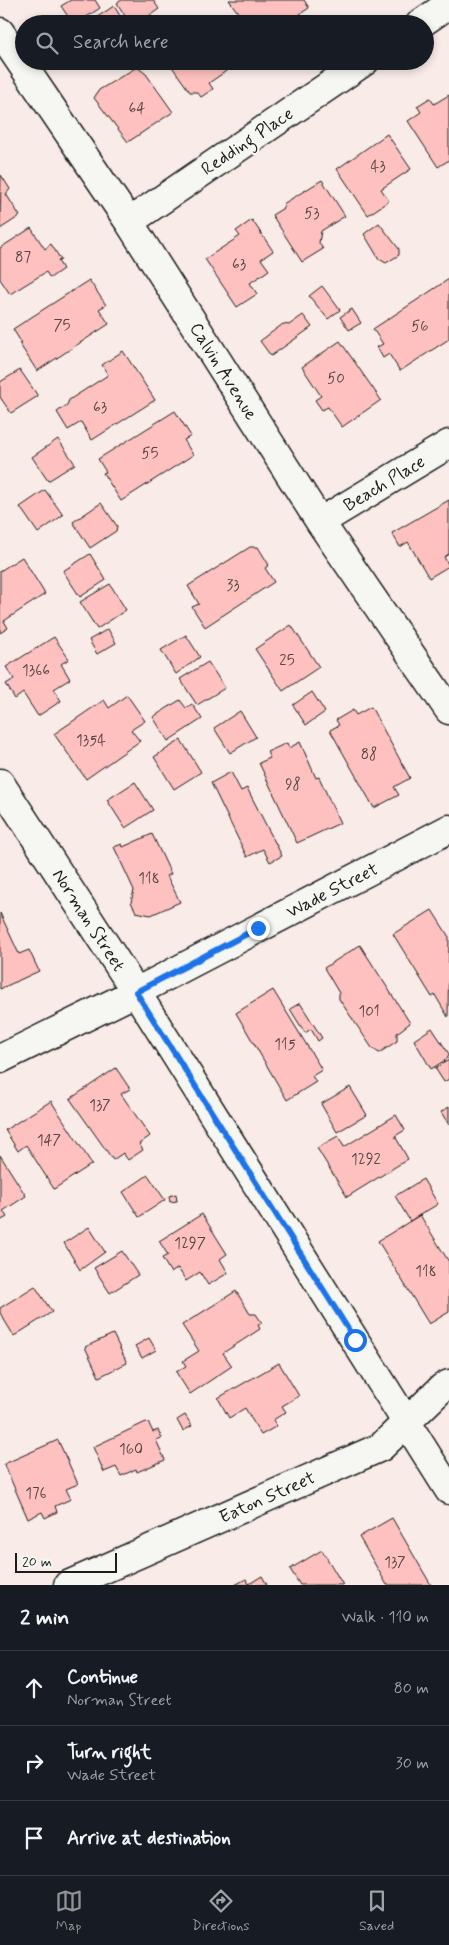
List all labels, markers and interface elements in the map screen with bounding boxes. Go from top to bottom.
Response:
search box [15,15,434,70]
icon: search [33,29,61,57]
text: Search here [73,30,169,55]
house number: 64 [129,99,145,119]
street label: Redding Place [197,102,299,183]
house number: 43 [370,157,386,177]
house number: 53 [304,204,320,224]
house number: 87 [15,248,31,268]
house number: 63 [232,255,246,275]
house number: 75 [53,316,71,336]
house number: 56 [411,317,429,337]
street label: Calvin Avenue [184,318,263,425]
house number: 50 [327,369,345,389]
house number: 63 [93,398,107,418]
house number: 55 [142,444,159,464]
street label: Beach Place [339,450,430,518]
house number: 33 [226,576,240,596]
house number: 25 [279,651,295,671]
house number: 1366 [22,661,50,681]
house number: 1354 [76,731,106,751]
house number: 88 [361,745,377,765]
house number: 98 [285,775,301,795]
street label: Wade Street [282,857,382,924]
street label: Norman Street [46,865,130,977]
house number: 118 [138,869,160,889]
route end [247,917,270,940]
house number: 101 [358,1002,380,1022]
house number: 115 [274,1035,296,1055]
house number: 137 [89,1096,111,1116]
house number: 147 [37,1131,61,1151]
house number: 1292 [351,1150,381,1170]
house number: 1297 [174,1234,206,1254]
house number: 118 [415,1262,437,1282]
route start [344,1329,367,1352]
house number: 160 [119,1440,143,1460]
street label: Eaton Street [216,1466,319,1530]
house number: 176 [25,1484,47,1504]
scale bar [15,1550,118,1573]
text: 20 m [22,1553,52,1571]
house number: 137 [384,1553,406,1573]
text: 2 min [20,1604,69,1632]
text: Walk · 110 m [341,1607,429,1628]
text: Continue [67,1665,138,1690]
icon: ahead [20,1674,48,1702]
text: 80 m [394,1678,429,1699]
text: Norman Street [67,1690,171,1711]
text: Turn right [67,1740,151,1765]
icon: right [20,1749,48,1777]
text: 30 m [396,1753,429,1774]
text: Wade Street [67,1765,156,1786]
icon: arrive [20,1824,48,1852]
text: Arrive at destination [67,1826,231,1851]
tab: Map [55,1887,83,1935]
tab: Directions [192,1887,250,1935]
tab: Saved [359,1887,394,1935]

